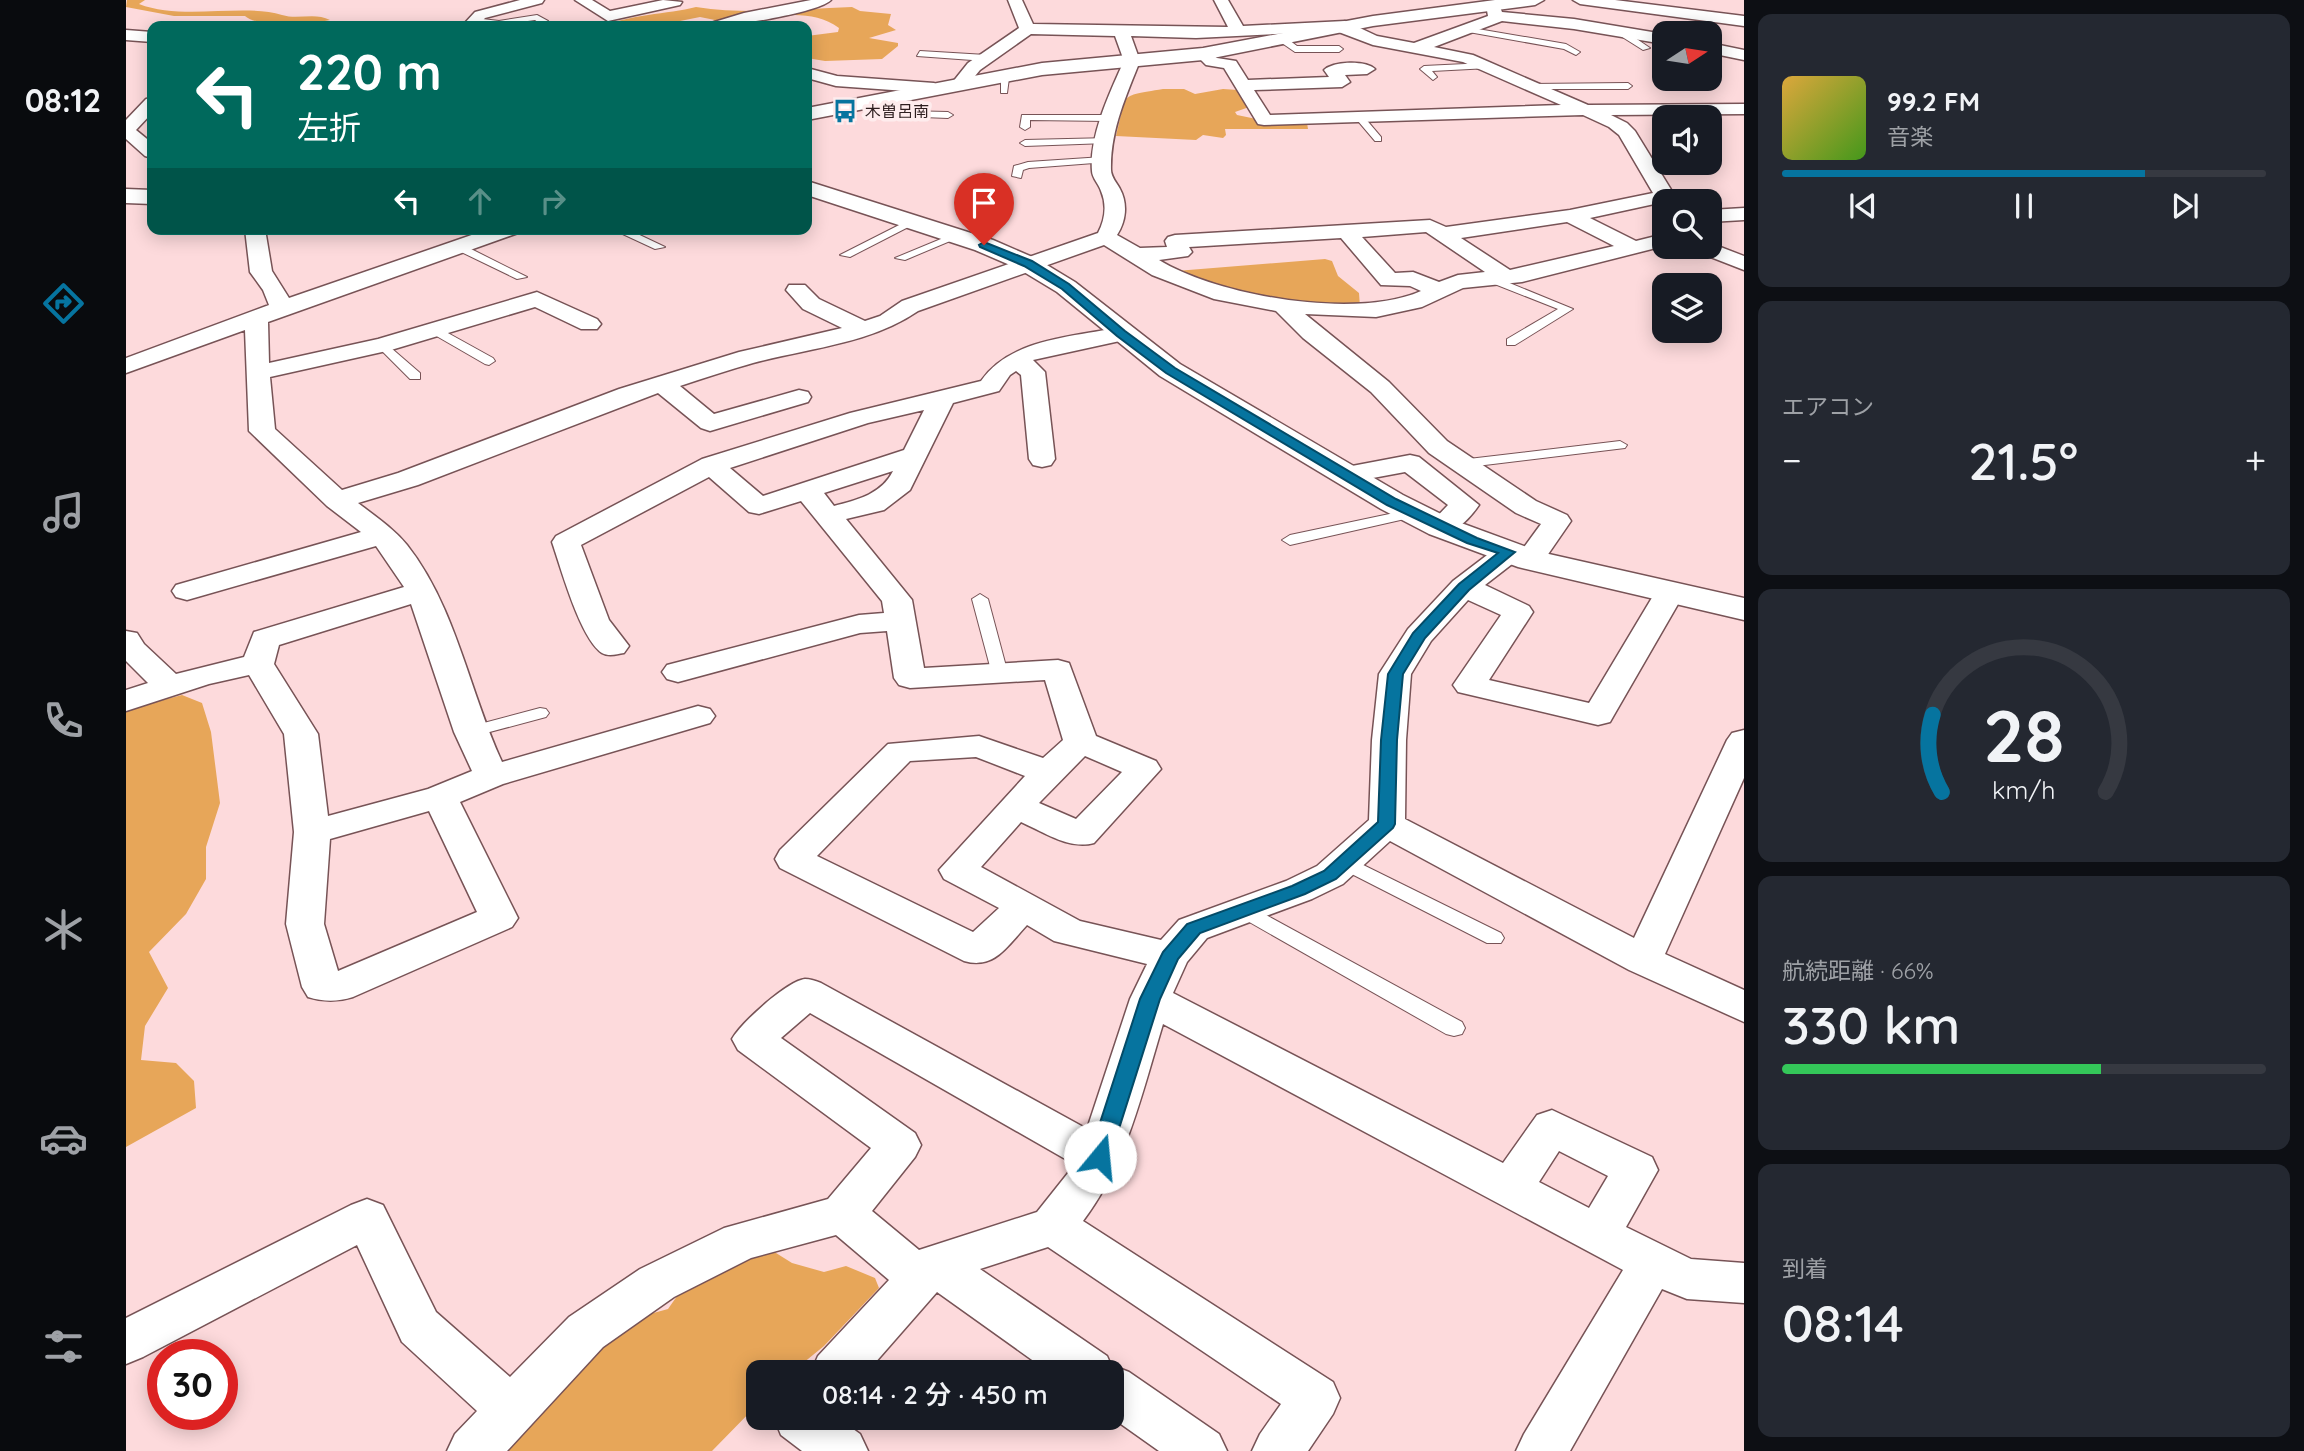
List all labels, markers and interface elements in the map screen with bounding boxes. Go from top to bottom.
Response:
north arrow [1652,21,1722,91]
map controls [1652,21,1722,343]
text: 220 m [297,41,442,102]
icon: left [182,49,273,140]
text: 08:12 [25,80,101,120]
text: 99.2 FM [1887,85,1980,118]
bus stop icon: 木曽呂南 [831,97,859,125]
place label: 木曽呂南 [865,101,929,121]
button: sound [1652,105,1722,175]
text: 左折 [297,107,361,147]
text: 音楽 [1887,122,1933,151]
pin [954,173,1014,245]
icon: left [388,182,426,220]
icon: ahead [461,182,499,220]
icon: right [534,182,572,220]
icon: arrive [965,184,1003,222]
icon: previous [1844,187,1882,225]
icon: pause [2005,187,2043,225]
icon: next [2166,187,2204,225]
button: search [1652,189,1722,259]
button: layers [1652,273,1722,343]
icon: directions [39,279,88,328]
text: エアコン [1782,392,1874,421]
text: 21.5° [1968,428,2078,493]
text: − [1782,436,1802,484]
text: + [2245,436,2266,484]
icon: music [39,488,88,537]
text: 28 [1983,689,2065,780]
icon: phone [39,696,88,745]
text: km/h [1992,773,2056,804]
icon: climate [39,905,88,954]
text: 航続距離 · 66% [1782,956,1934,985]
text: 330 km [1782,992,1960,1057]
icon: car [39,1114,88,1163]
position arrow [1063,1120,1137,1194]
text: 到着 [1782,1254,1828,1283]
text: 08:14 [1782,1290,1904,1355]
icon: filters [39,1322,88,1371]
speed limit sign: 30 [147,1339,238,1430]
text: 08:14 · 2 分 · 450 m [822,1378,1048,1411]

